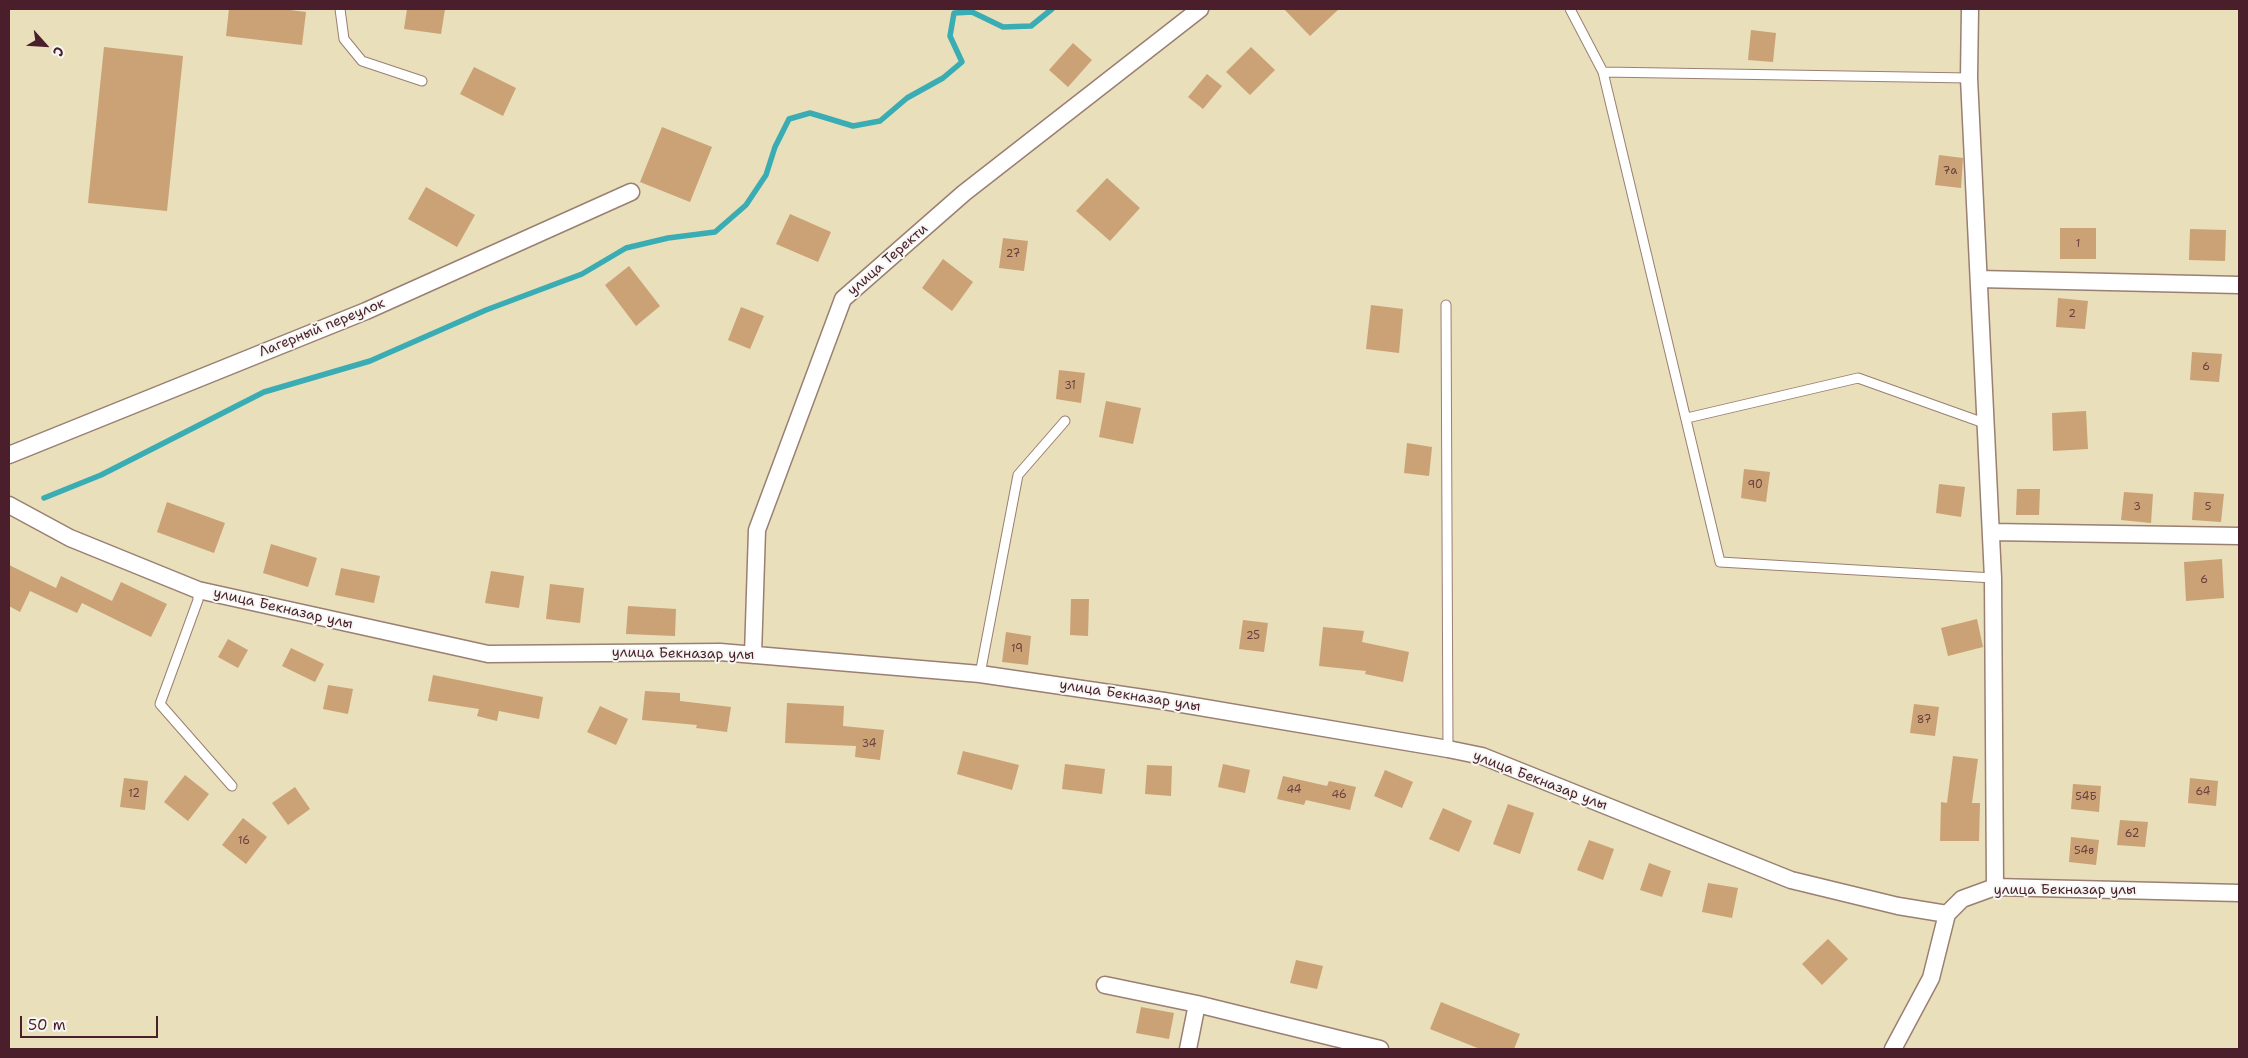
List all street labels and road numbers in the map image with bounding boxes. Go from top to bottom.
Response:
street label: улица Теректи [844,221,932,299]
street label: Лагерный переулок [256,295,388,361]
street label: улица Бекназар улы [212,585,354,633]
street label: улица Бекназар улы [612,644,754,664]
street label: улица Бекназар улы [1058,677,1202,715]
street label: улица Бекназар улы [1470,748,1610,814]
street label: улица Бекназар улы [1994,882,2136,898]

